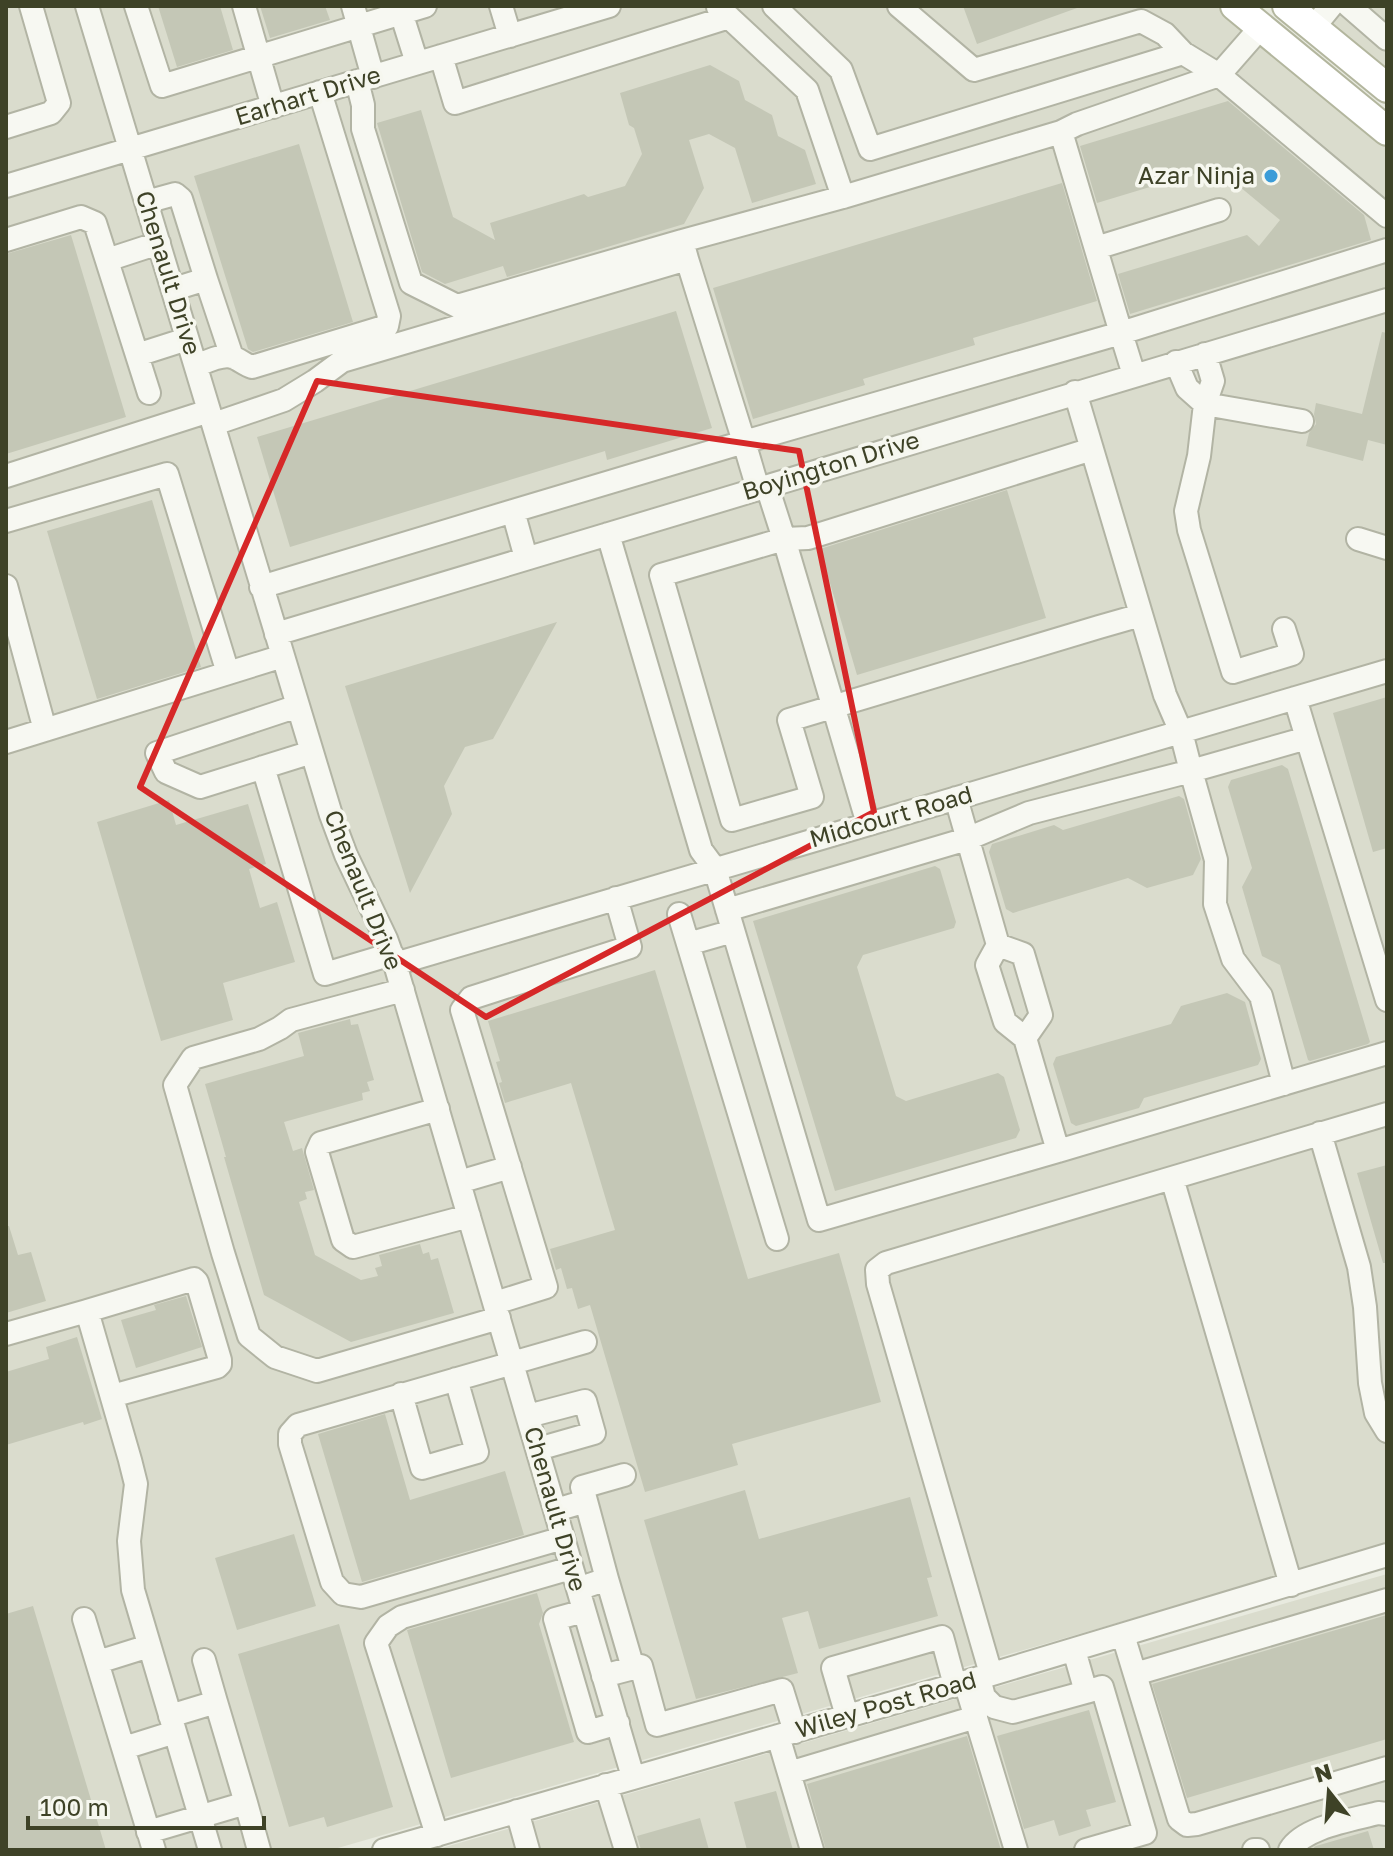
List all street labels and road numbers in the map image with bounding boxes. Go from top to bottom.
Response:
street label: Earhart Drive [231,59,384,130]
street label: Chenault Drive [131,187,208,358]
street label: Boyington Drive [739,424,923,505]
street label: Midcourt Road [806,778,975,853]
street label: Chenault Drive [319,805,410,974]
street label: Chenault Drive [519,1423,594,1594]
street label: Wiley Post Road [792,1664,979,1743]

